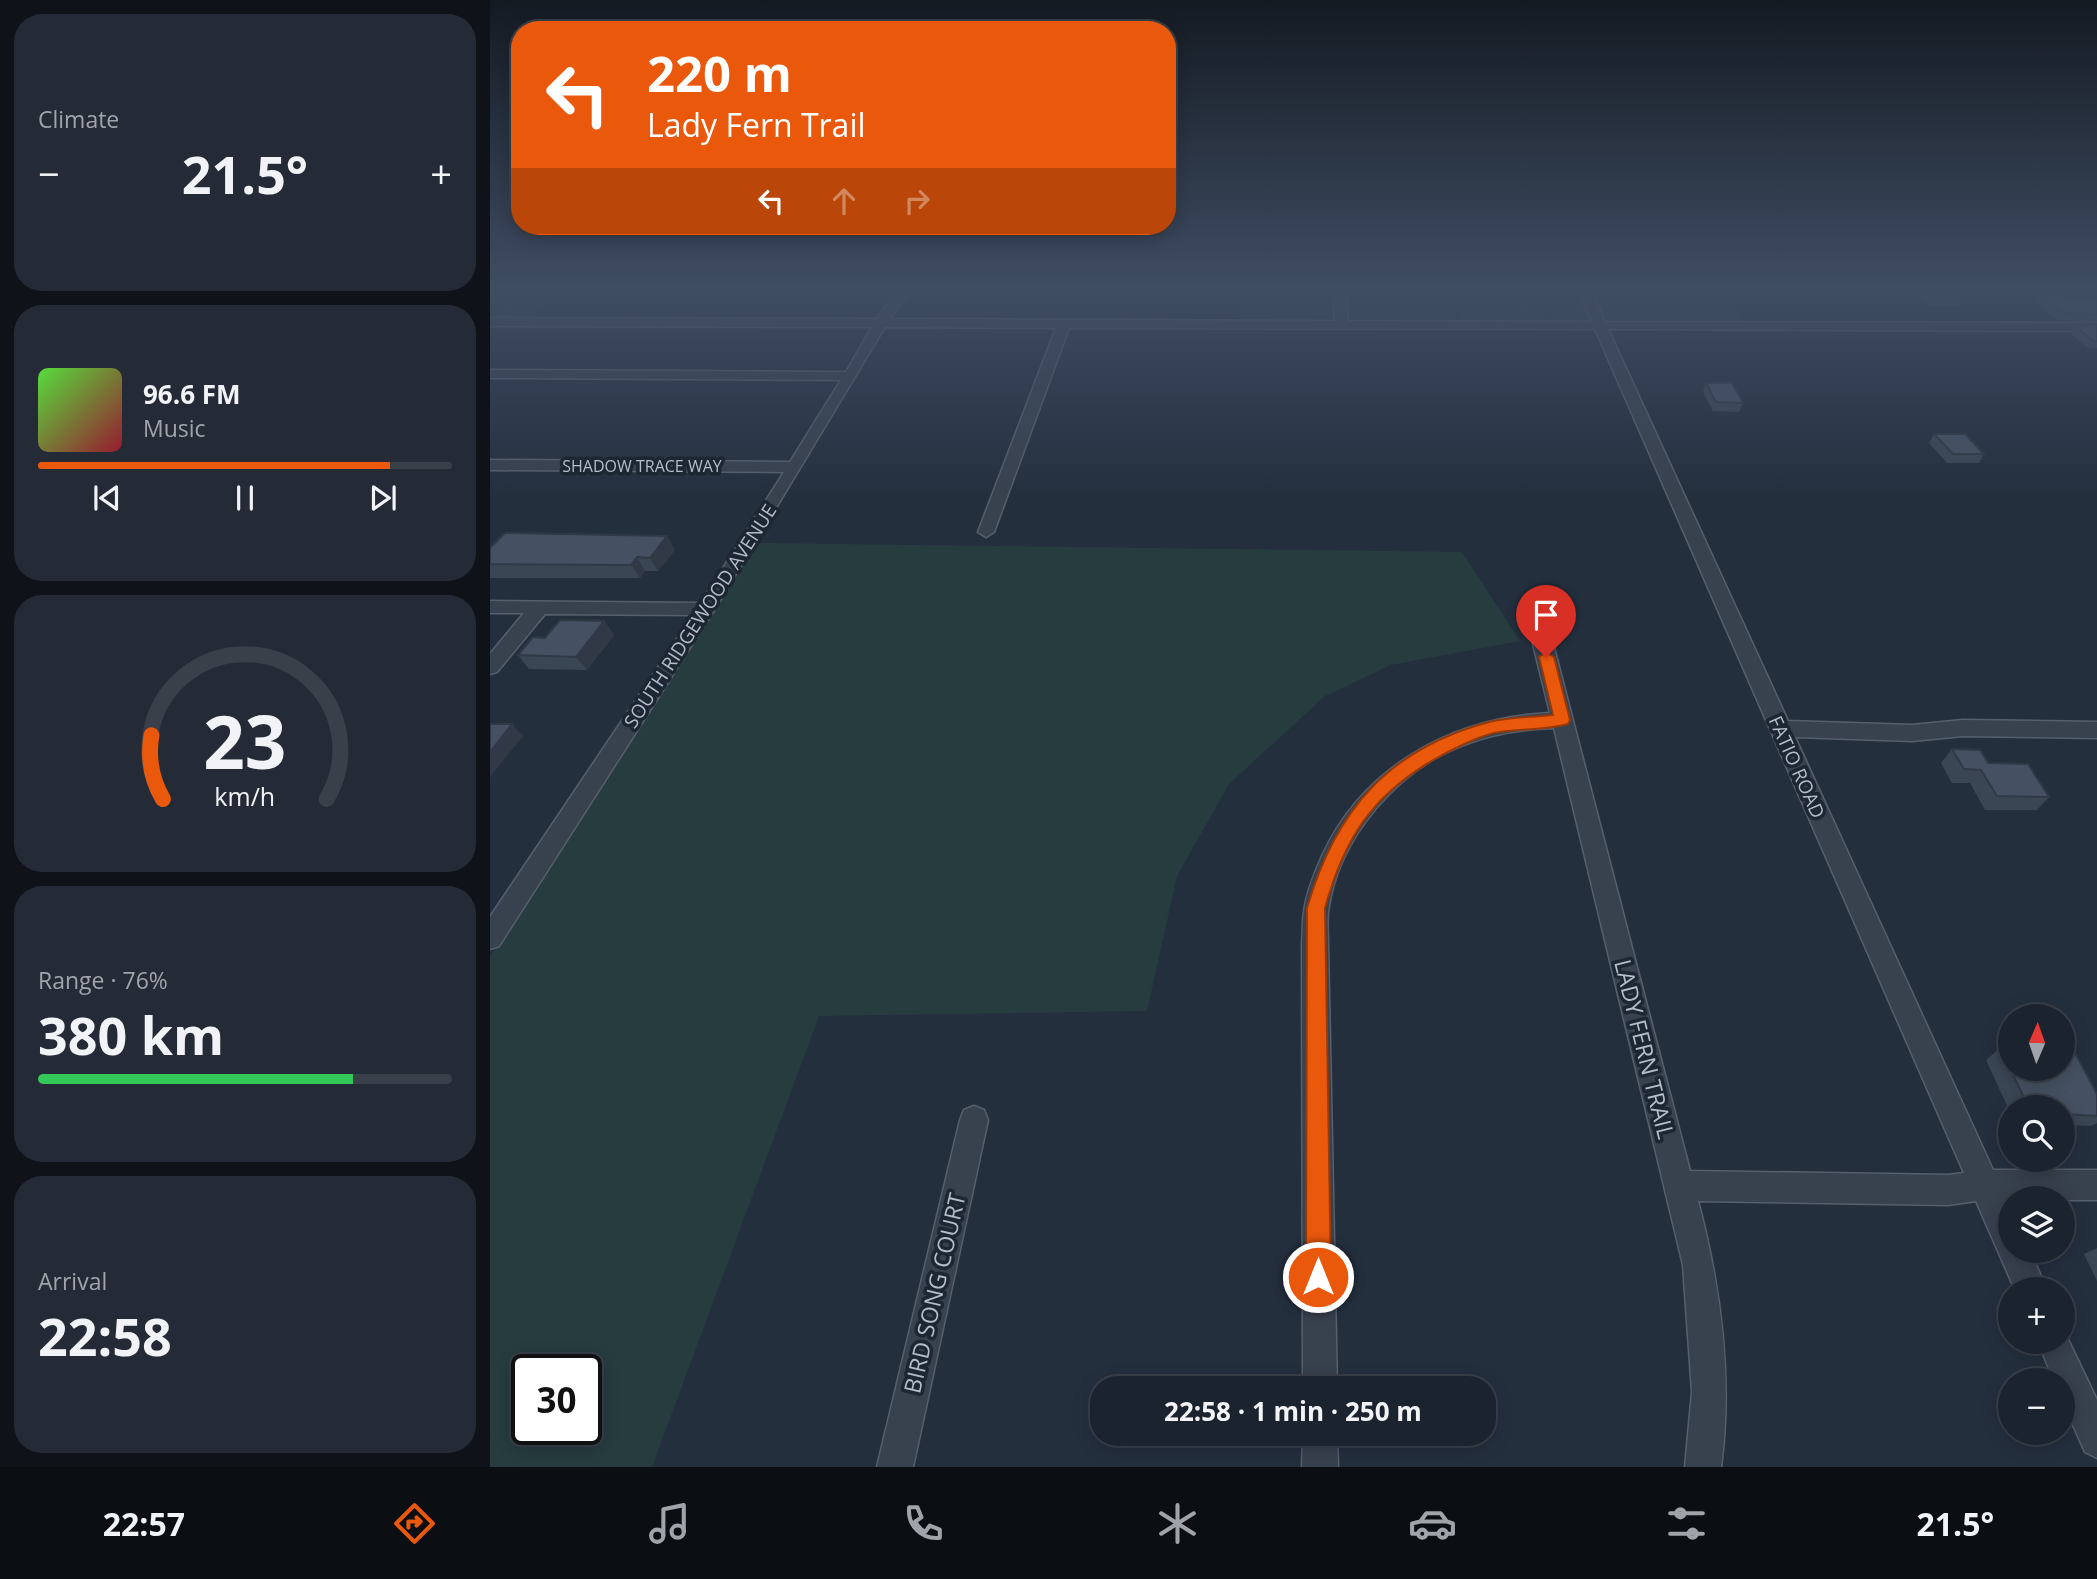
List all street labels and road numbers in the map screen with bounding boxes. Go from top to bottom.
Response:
street label: SHADOW TRACE WAY [562,455,722,477]
street label: SOUTH RIDGEWOOD AVENUE [618,499,782,733]
street label: FATIO ROAD [1763,712,1831,822]
street label: LADY FERN TRAIL [1607,956,1683,1142]
street label: BIRD SONG COURT [895,1189,973,1396]

